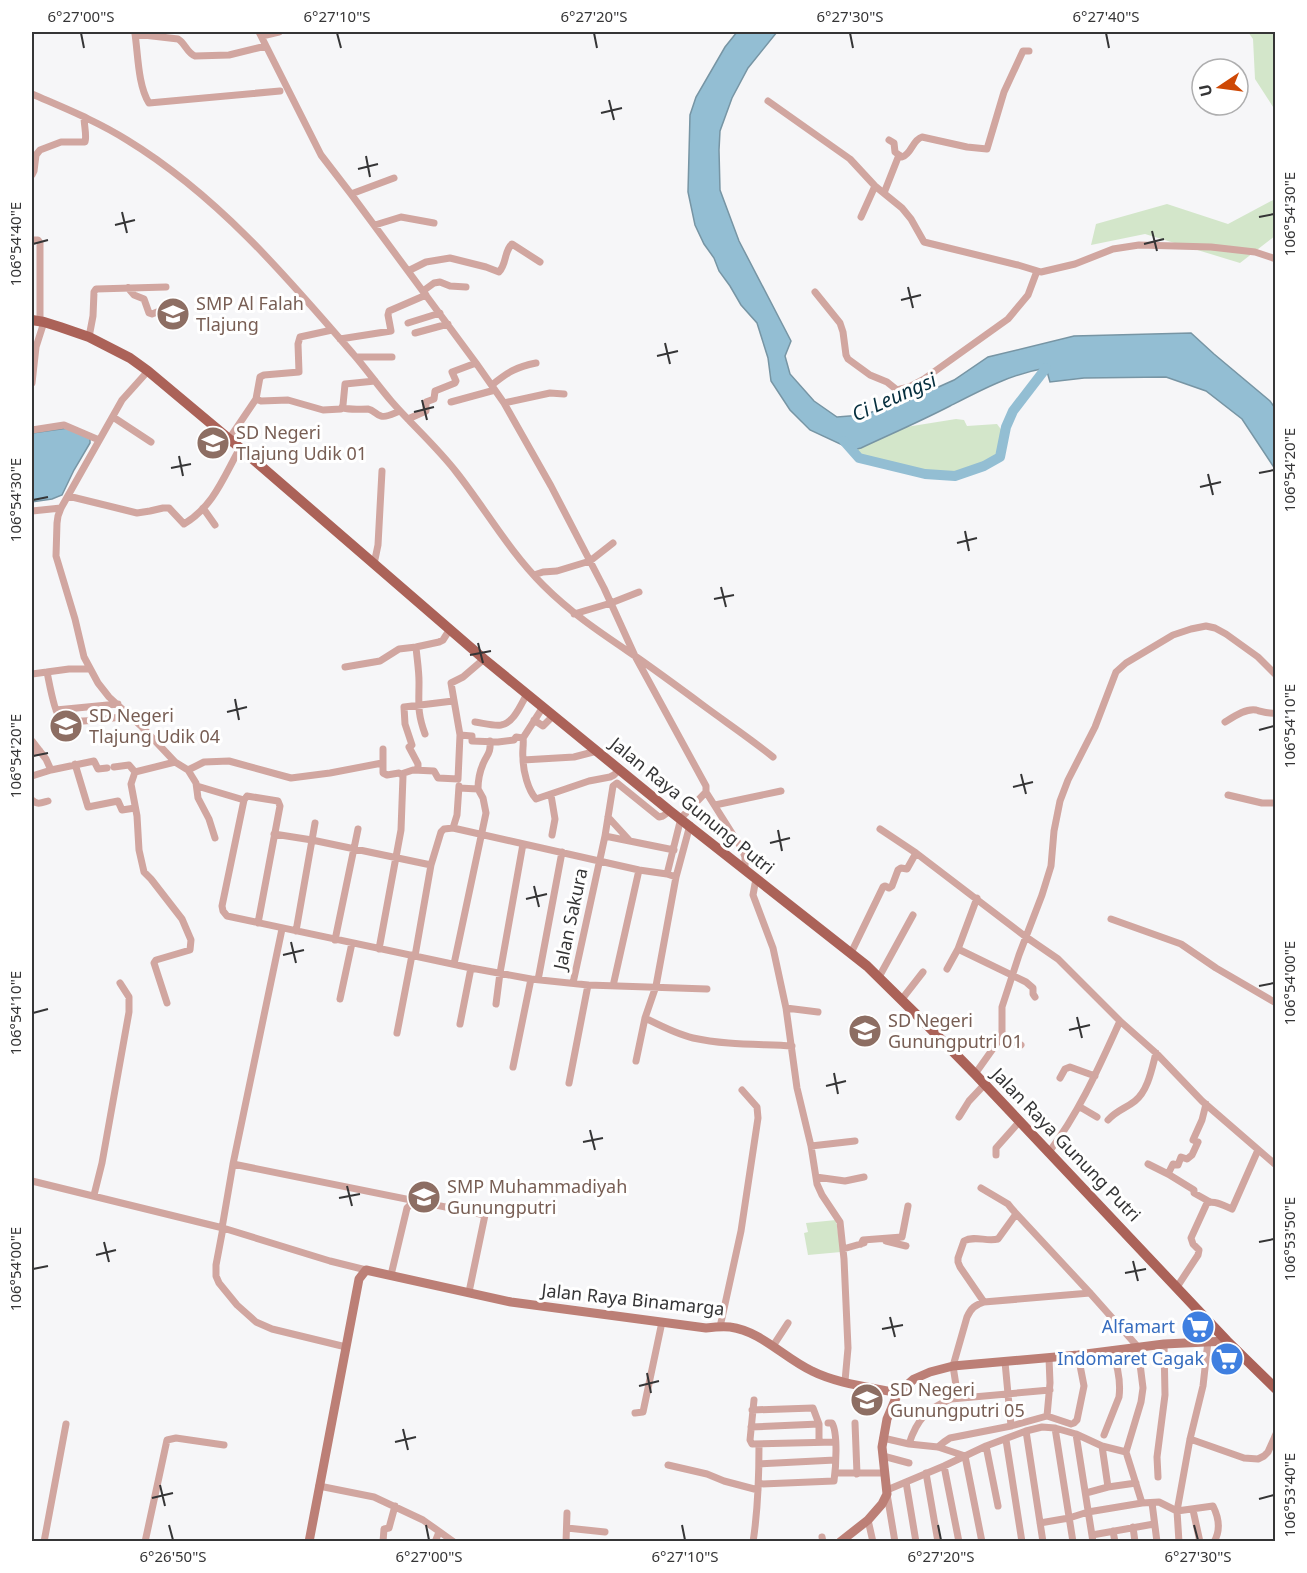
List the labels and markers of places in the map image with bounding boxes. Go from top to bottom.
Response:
place label: SMP Al Falah Tlajung [196,291,304,336]
school or university icon: SMP Al Falah Tlajung [155,296,191,332]
place label: SD Negeri Tlajung Udik 01 [236,420,367,465]
school or university icon: SD Negeri Tlajung Udik 01 [195,425,231,461]
place label: SD Negeri Tlajung Udik 04 [89,703,220,748]
school or university icon: SD Negeri Tlajung Udik 04 [48,708,84,744]
place label: SD Negeri Gunungputri 01 [888,1008,1023,1053]
school or university icon: SD Negeri Gunungputri 01 [847,1013,883,1049]
place label: SMP Muhammadiyah Gunungputri [447,1174,627,1219]
school or university icon: SMP Muhammadiyah Gunungputri [406,1179,442,1215]
supermarket icon: Alfamart [1180,1309,1216,1345]
place label: Alfamart [1102,1314,1176,1338]
supermarket icon: Indomaret Cagak [1209,1341,1245,1377]
place label: Indomaret Cagak [1057,1346,1204,1370]
place label: SD Negeri Gunungputri 05 [890,1377,1025,1422]
school or university icon: SD Negeri Gunungputri 05 [849,1382,885,1418]

